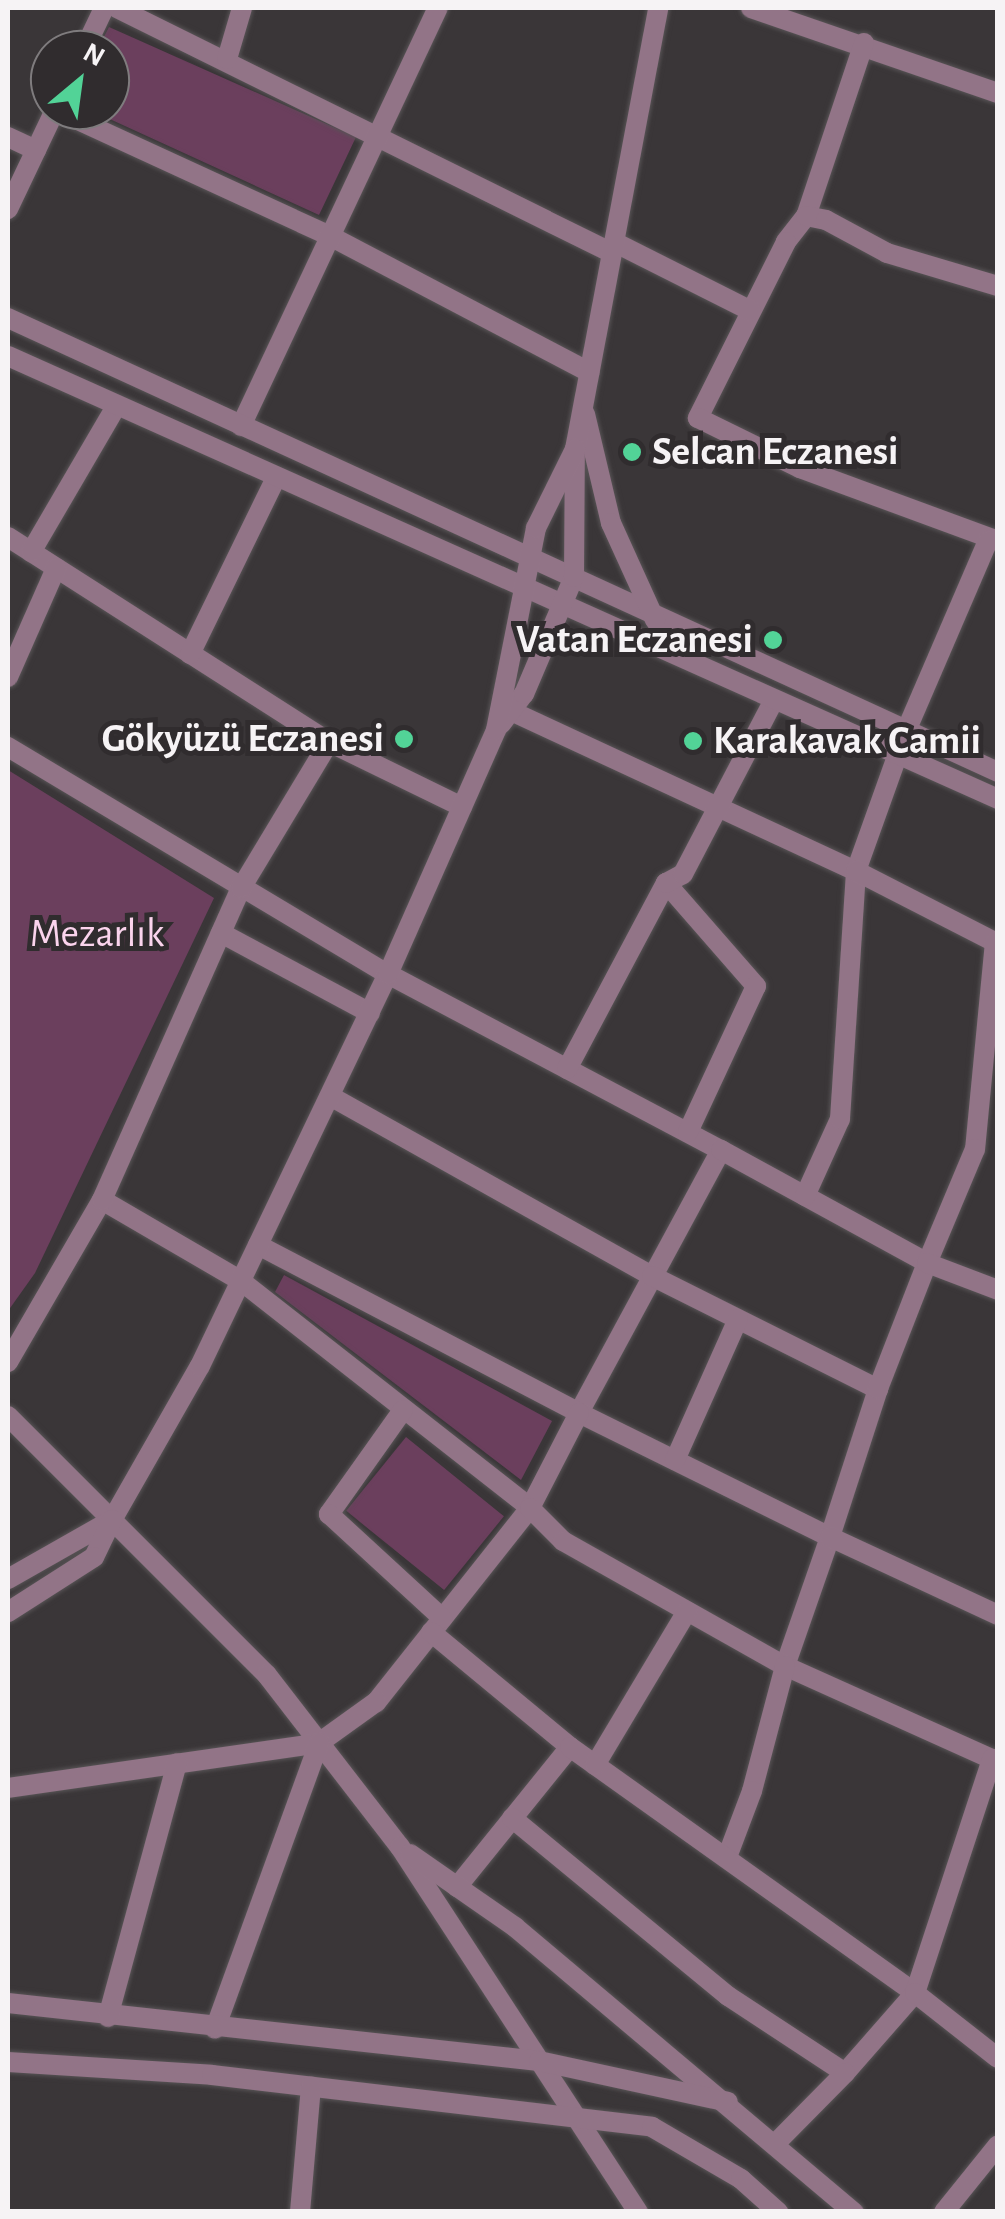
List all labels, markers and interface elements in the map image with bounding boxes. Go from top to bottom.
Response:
north arrow [30,30,130,130]
text: N [78,39,109,72]
place label: Selcan Eczanesi [652,428,899,476]
marker: Selcan Eczanesi [621,441,643,463]
place label: Vatan Eczanesi [516,616,753,664]
marker: Vatan Eczanesi [762,629,784,651]
place label: Gökyüzü Eczanesi [102,715,384,763]
place label: Karakavak Camii [713,717,981,765]
marker: Gökyüzü Eczanesi [393,728,415,750]
marker: Karakavak Camii [682,730,704,752]
park label: Mezarlık [30,910,164,958]

